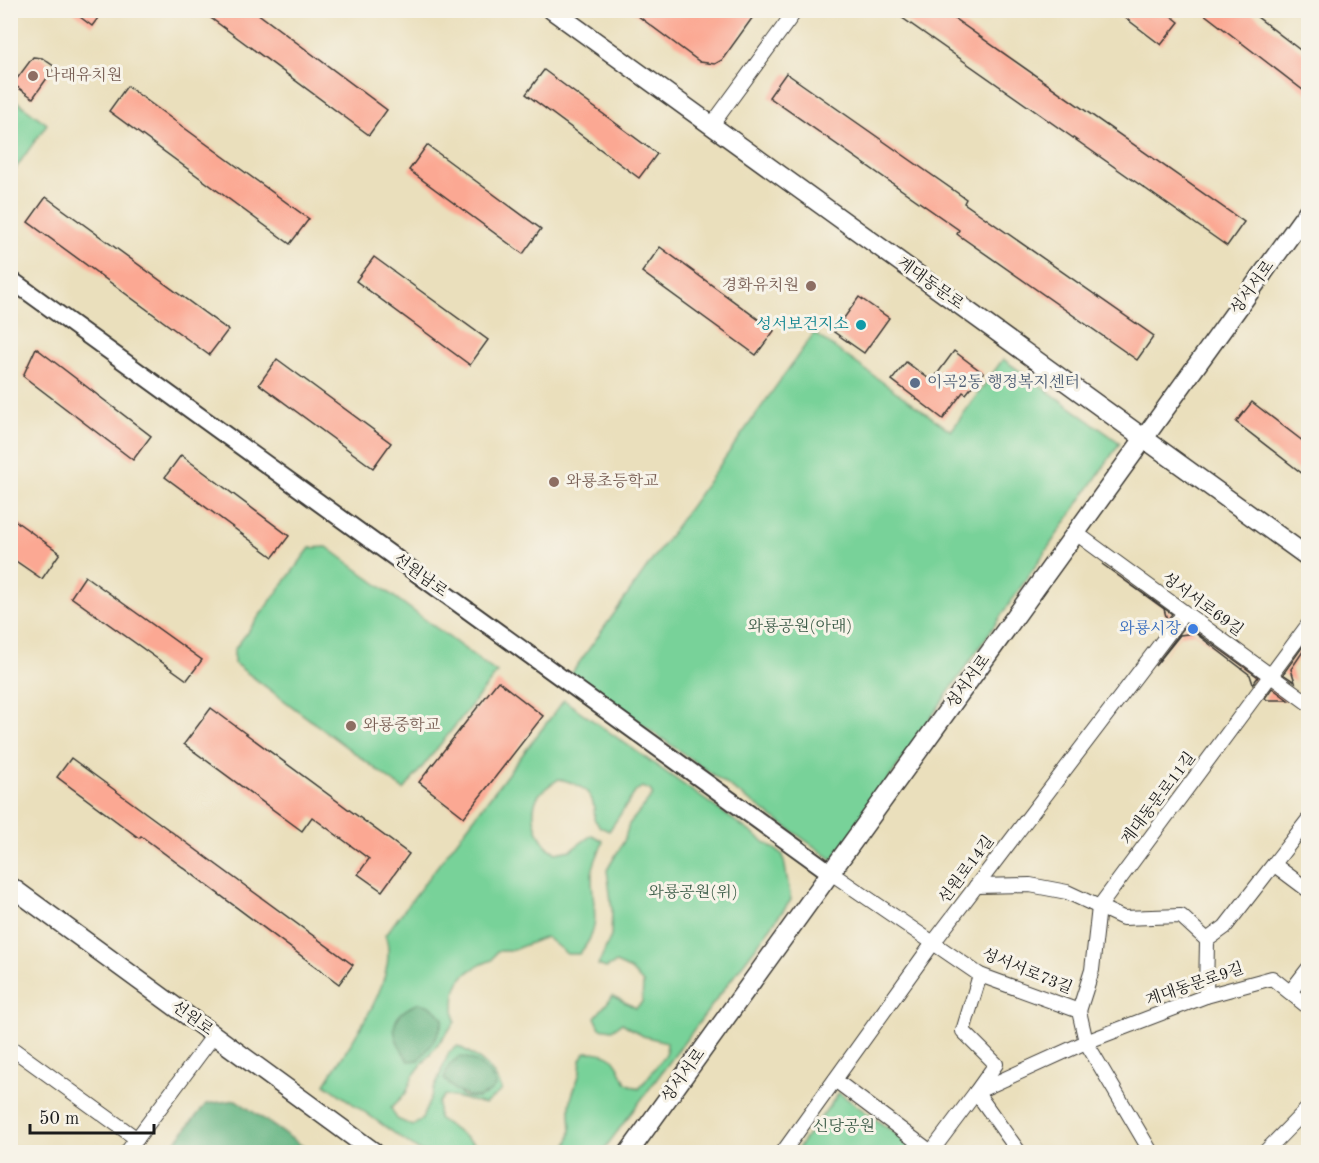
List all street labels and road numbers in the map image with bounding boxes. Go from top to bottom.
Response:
street label: 계대동문로 [894,254,967,314]
street label: 성서서로 [1228,257,1278,318]
street label: 선원남로 [390,551,451,601]
street label: 성서서로69길 [1159,570,1246,640]
street label: 성서서로 [944,651,994,712]
street label: 계대동문로11길 [1118,749,1199,848]
street label: 선원로14길 [936,832,998,907]
street label: 성서서로73길 [980,946,1075,997]
street label: 계대동문로9길 [1144,960,1246,1009]
street label: 선원로 [169,998,216,1039]
street label: 성서서로 [659,1045,709,1106]

